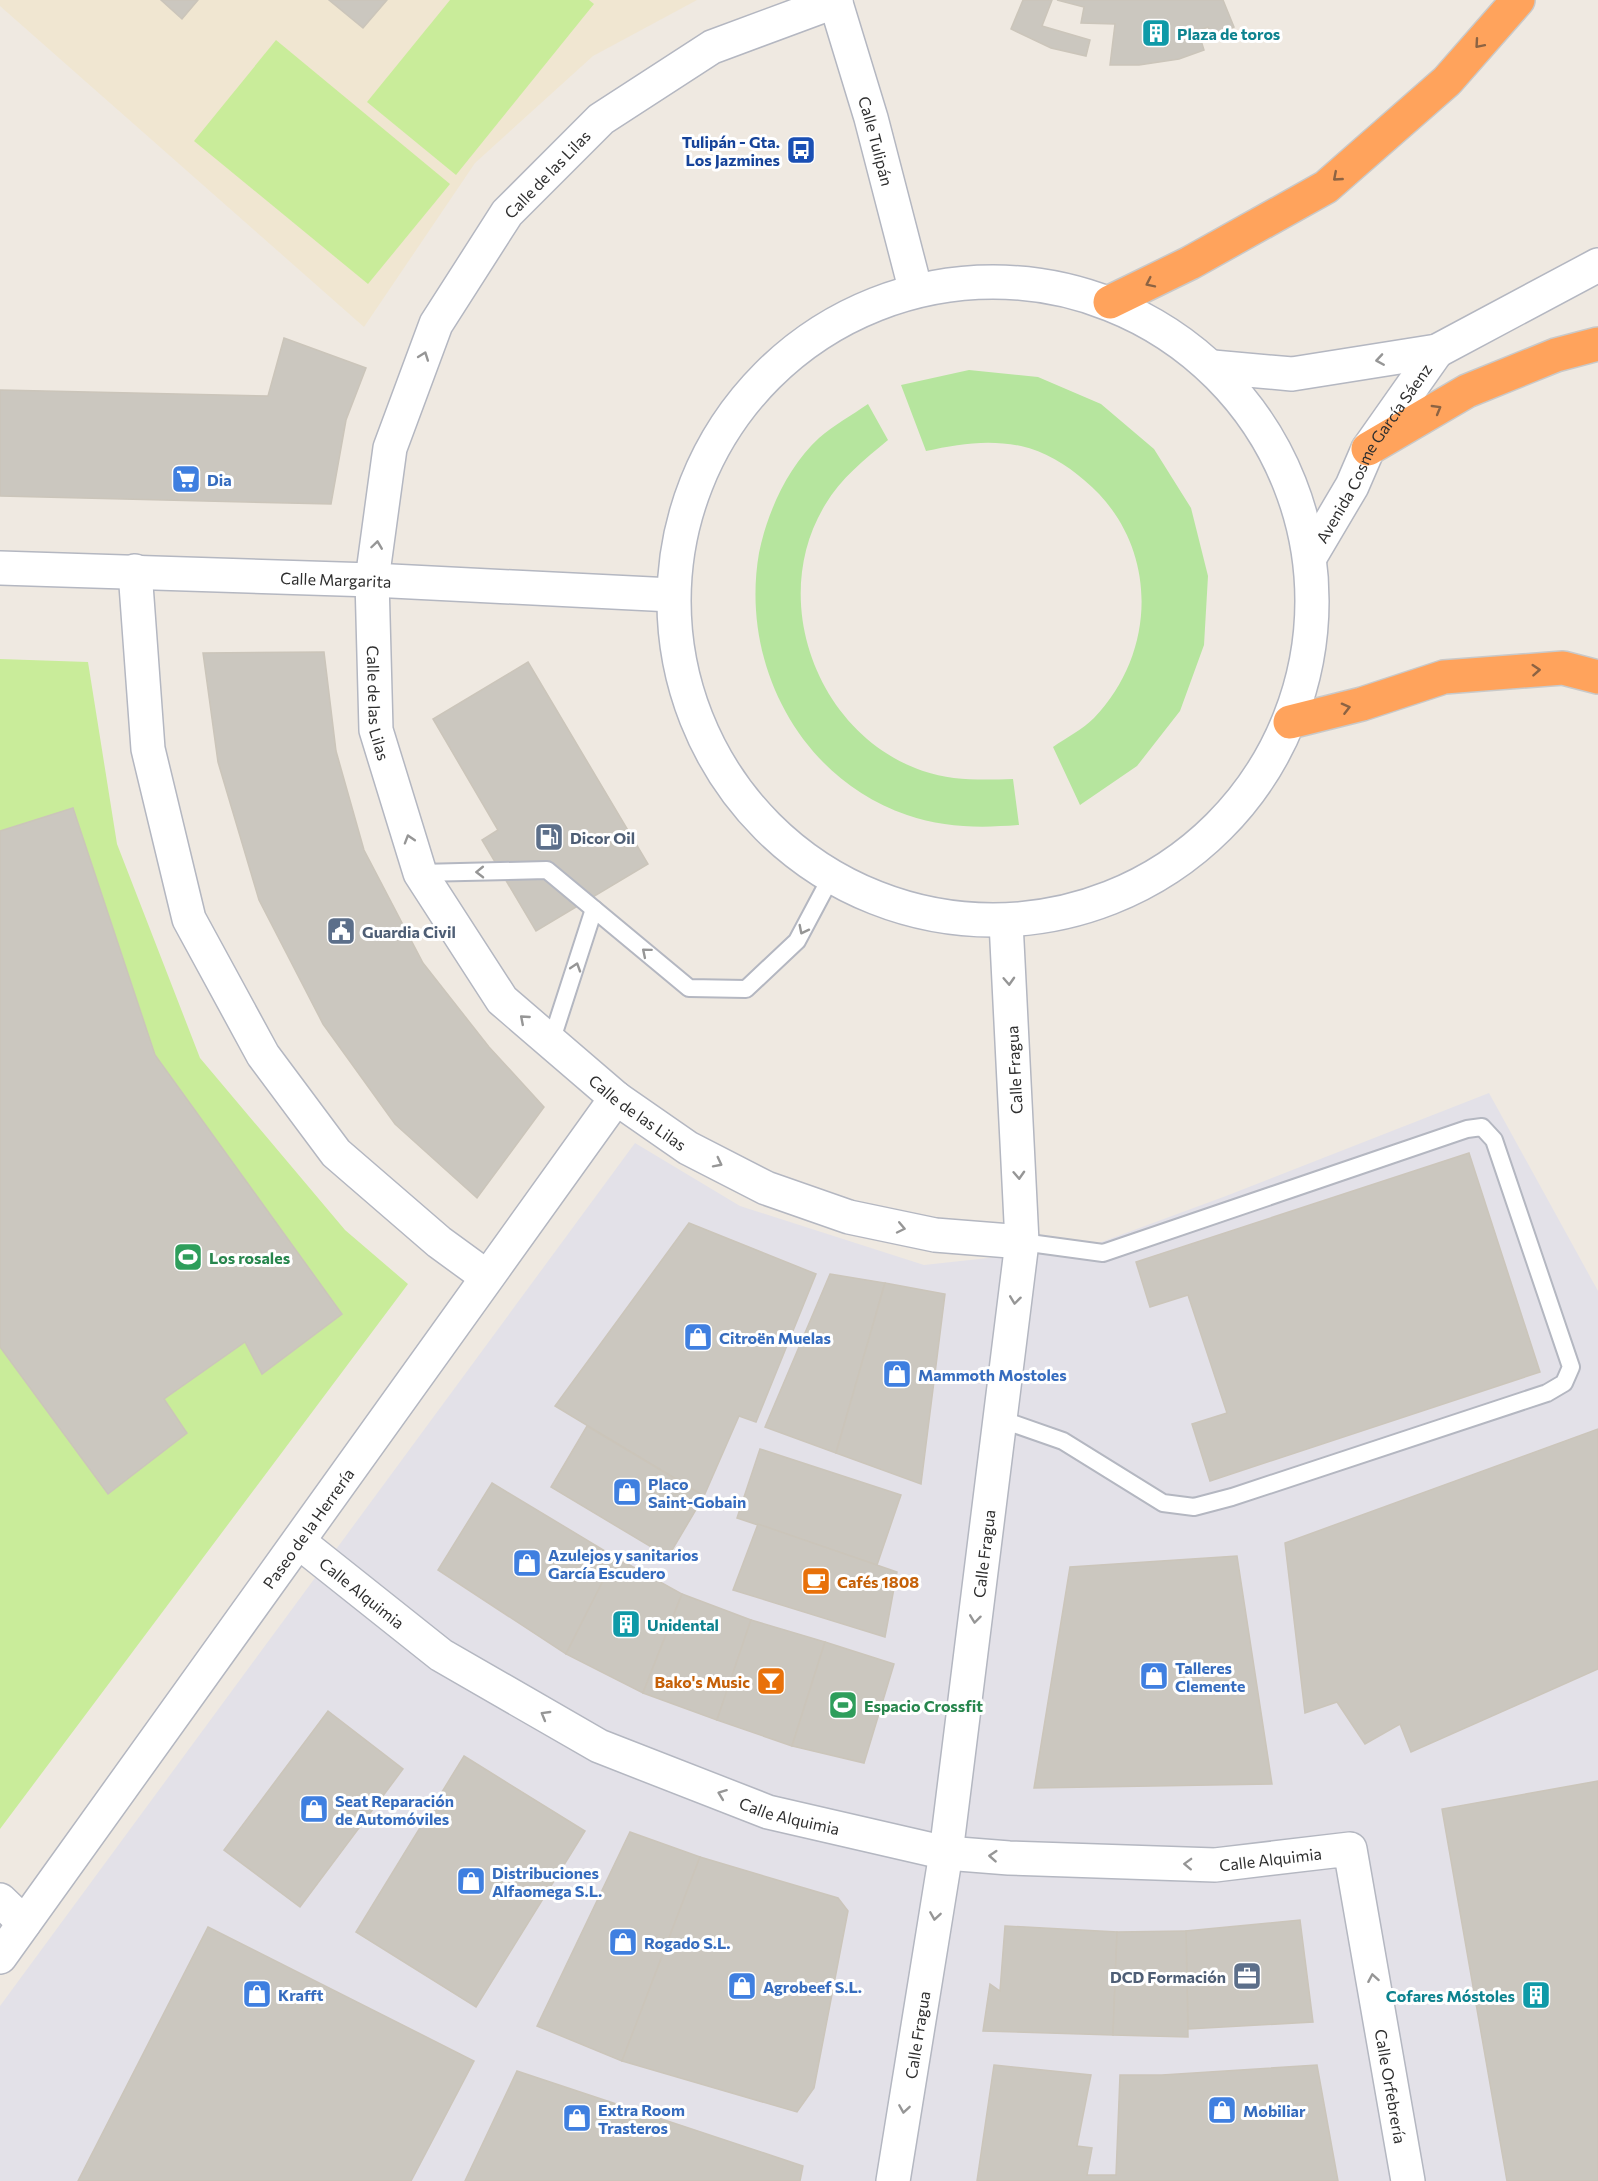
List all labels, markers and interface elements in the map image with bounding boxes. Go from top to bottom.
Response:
building icon: Plaza de toros [1140,17,1172,49]
place label: Plaza de toros [1177,24,1280,43]
one-way arrow [1475,37,1486,48]
street label: Calle Tulipán [855,94,898,188]
street label: Calle de las Lilas [500,126,594,222]
place label: Tulipán - Gta. Los Jazmines [682,132,780,169]
bus stop icon: Tulipán - Gta. Los Jazmines [785,134,817,166]
one-way arrow [1333,170,1344,181]
one-way arrow [1146,275,1157,287]
one-way arrow [417,352,429,363]
one-way arrow [1375,353,1385,366]
street label: Avenida Cosme García Sáenz [1311,360,1435,546]
one-way arrow [1431,404,1441,416]
supermarket icon: Dia [170,463,202,495]
place label: Dia [207,470,232,489]
one-way arrow [370,540,382,549]
street label: Calle Margarita [280,568,392,590]
street label: Calle de las Lilas [364,645,394,762]
one-way arrow [1532,664,1541,677]
one-way arrow [1341,703,1351,716]
fuel station icon: Dicor Oil [533,821,565,853]
place label: Dicor Oil [570,828,635,847]
one-way arrow [404,834,416,845]
one-way arrow [476,866,485,878]
public building icon: Guardia Civil [325,915,357,947]
place label: Guardia Civil [362,922,456,941]
one-way arrow [799,924,810,935]
one-way arrow [642,948,653,959]
one-way arrow [568,962,581,973]
one-way arrow [1003,976,1016,985]
one-way arrow [520,1015,531,1026]
street label: Calle Fragua [1002,1025,1026,1115]
street label: Calle de las Lilas [586,1070,690,1154]
one-way arrow [712,1156,723,1168]
one-way arrow [1012,1171,1025,1180]
one-way arrow [896,1221,906,1234]
sports icon: Los rosales [172,1241,204,1273]
place label: Los rosales [209,1248,290,1267]
one-way arrow [1010,1296,1022,1305]
shop icon: Citroën Muelas [682,1321,714,1353]
place label: Citroën Muelas [719,1328,831,1347]
shop icon: Mammoth Mostoles [881,1358,913,1390]
place label: Mammoth Mostoles [918,1365,1067,1384]
street label: Paseo de la Herrería [258,1464,357,1592]
place label: Placo Saint-Gobain [648,1474,746,1511]
shop icon: Placo Saint-Gobain [611,1476,643,1508]
street label: Calle Fragua [968,1508,998,1599]
place label: Azulejos y sanitarios García Escudero [548,1545,699,1582]
shop icon: Azulejos y sanitarios García Escudero [511,1547,543,1579]
street label: Calle Alquimia [316,1553,409,1632]
cafe icon: Cafés 1808 [800,1565,832,1597]
place label: Cafés 1808 [837,1572,919,1591]
building icon: Unidental [610,1608,642,1640]
one-way arrow [969,1614,982,1623]
place label: Unidental [647,1615,719,1634]
place label: Talleres Clemente [1175,1658,1245,1695]
shop icon: Talleres Clemente [1138,1660,1170,1692]
bar icon: Bako's Music [755,1665,787,1697]
place label: Bako's Music [654,1672,750,1691]
sports icon: Espacio Crossfit [827,1689,859,1721]
place label: Espacio Crossfit [864,1696,983,1715]
one-way arrow [540,1711,551,1722]
one-way arrow [717,1789,728,1801]
place label: Seat Reparación de Automóviles [335,1791,454,1828]
street label: Calle Alquimia [737,1792,842,1838]
shop icon: Seat Reparación de Automóviles [298,1793,330,1825]
street label: Calle Alquimia [1218,1843,1323,1874]
one-way arrow [988,1850,997,1863]
one-way arrow [1183,1858,1192,1870]
place label: Distribuciones Alfaomega S.L. [492,1863,602,1900]
shop icon: Distribuciones Alfaomega S.L. [455,1865,487,1897]
one-way arrow [930,1911,942,1921]
shop icon: Rogado S.L. [607,1926,639,1958]
place label: Rogado S.L. [644,1933,731,1952]
office icon: DCD Formación [1231,1960,1263,1992]
place label: DCD Formación [1110,1967,1226,1986]
shop icon: Agrobeef S.L. [726,1970,758,2002]
one-way arrow [1367,1974,1380,1984]
place label: Agrobeef S.L. [763,1977,862,1996]
shop icon: Krafft [241,1978,273,2010]
building icon: Cofares Móstoles [1520,1979,1552,2011]
place label: Krafft [278,1985,324,2004]
place label: Cofares Móstoles [1386,1986,1515,2005]
street label: Calle Fragua [900,1990,933,2080]
street label: Calle Orfebrería [1372,2028,1411,2145]
shop icon: Mobiliar [1206,2094,1238,2126]
place label: Extra Room Trasteros [598,2100,685,2137]
place label: Mobiliar [1243,2101,1306,2120]
shop icon: Extra Room Trasteros [561,2102,593,2134]
one-way arrow [899,2104,911,2113]

